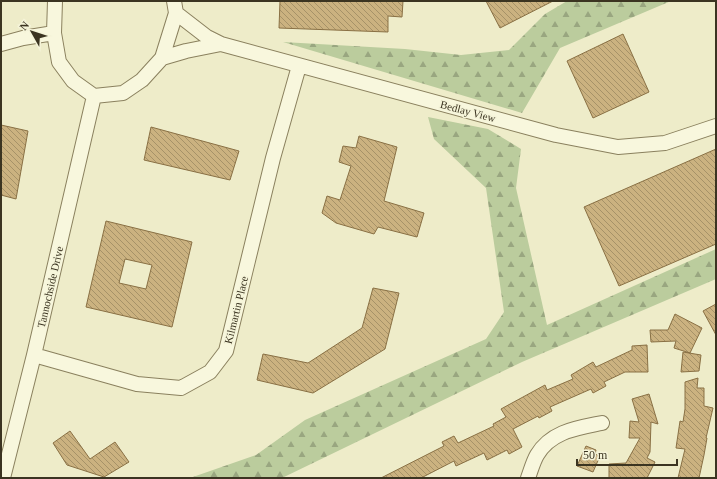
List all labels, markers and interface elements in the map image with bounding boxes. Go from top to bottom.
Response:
north arrow [12,12,52,52]
text: N [17,19,31,33]
street label: Bedlay View [439,98,497,124]
street label: Tannochside Drive [35,245,65,329]
street label: Kilmartin Place [222,275,250,345]
scale bar [577,441,677,467]
text: 50 m [583,448,608,462]

